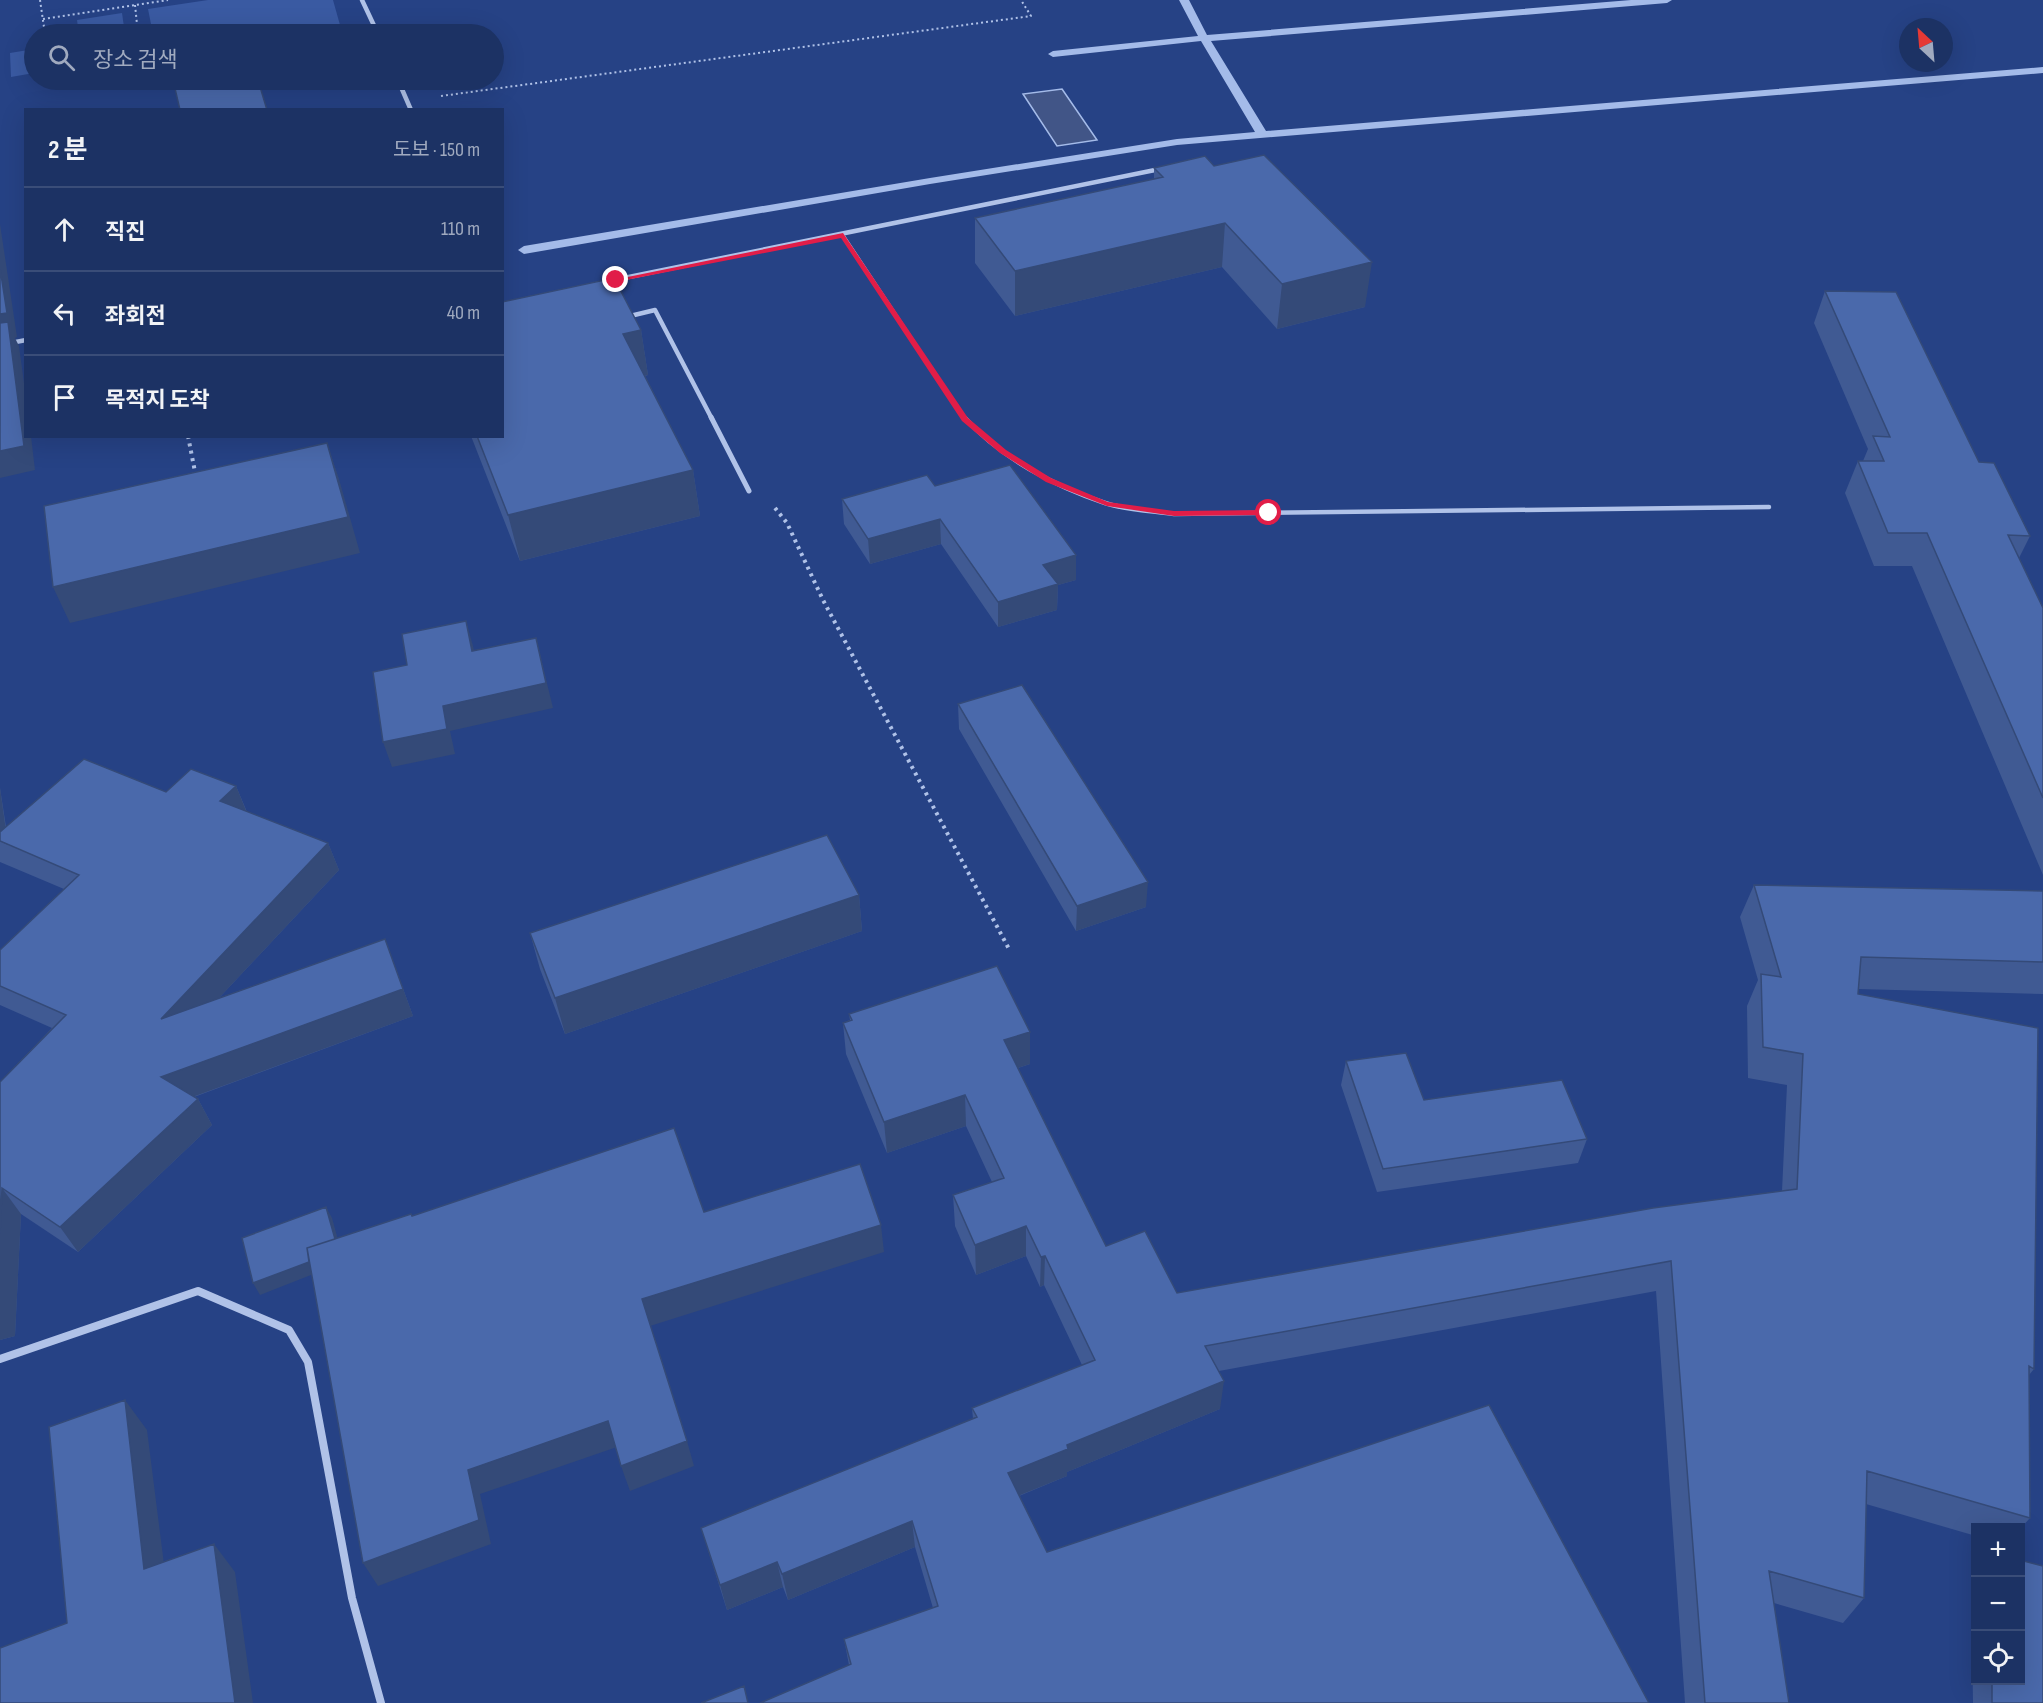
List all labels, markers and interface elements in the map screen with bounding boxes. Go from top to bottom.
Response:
north arrow [1899,18,1953,72]
search box [24,24,504,90]
icon: search [45,41,78,74]
text: 장소 검색 [93,47,177,74]
text: 2 분 [48,135,87,166]
text: 도보 · 150 m [393,138,480,162]
icon: ahead [48,213,81,246]
text: 110 m [441,217,480,241]
text: 직진 [105,219,145,246]
route end [602,266,628,292]
icon: left [48,297,81,330]
text: 40 m [447,301,480,325]
text: 좌회전 [105,303,166,330]
icon: arrive [48,381,81,414]
text: 목적지 도착 [105,387,210,414]
route start [1255,499,1281,525]
map controls [1971,1523,2025,1685]
button: + [1971,1523,2025,1577]
button: − [1971,1577,2025,1631]
button: locate [1971,1631,2025,1685]

